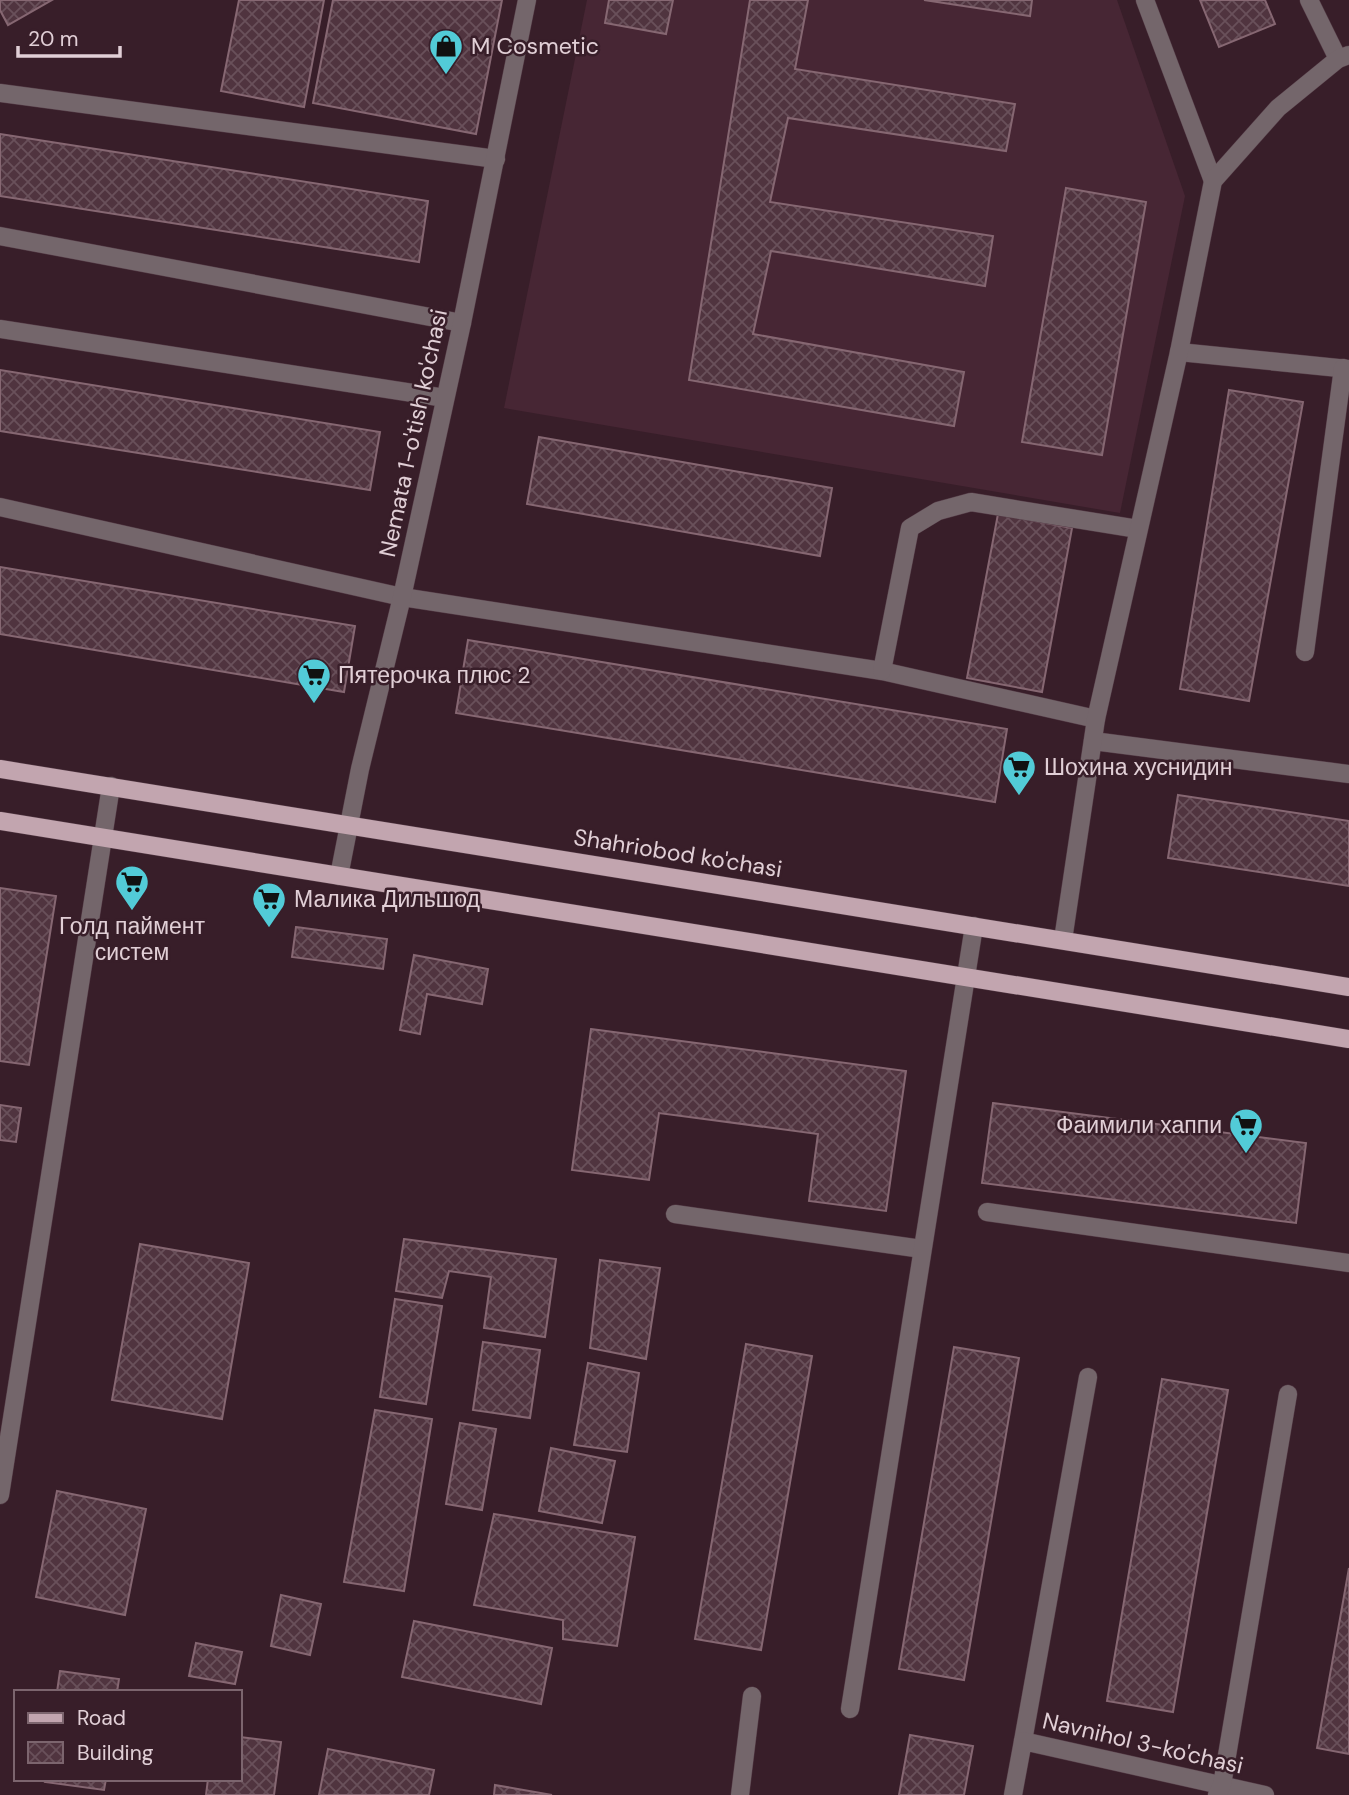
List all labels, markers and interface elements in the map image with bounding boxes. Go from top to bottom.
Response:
scale bar [18,14,119,58]
text: 20 m [28,25,79,53]
shop icon: M Cosmetic [427,27,465,76]
place label: M Cosmetic [471,31,599,61]
street label: Nemata 1-o'tish ko'chasi [372,306,454,560]
supermarket icon: Пятерочка плюс 2 [295,656,333,705]
place label: Пятерочка плюс 2 [338,660,531,690]
supermarket icon: Шохина хуснидин [1000,748,1038,797]
place label: Шохина хуснидин [1044,752,1232,782]
street label: Shahriobod ko'chasi [572,822,784,884]
supermarket icon: Голд паймент систем [113,863,151,912]
supermarket icon: Малика Дильшод [250,880,288,929]
place label: Малика Дильшод [294,884,481,914]
place label: Голд паймент систем [59,911,206,967]
supermarket icon: Фаимили хаппи [1227,1106,1265,1155]
place label: Фаимили хаппи [1056,1110,1222,1140]
legend [14,1690,242,1781]
text: Road [77,1704,126,1732]
street label: Navnihol 3-ko'chasi [1040,1705,1246,1781]
text: Building [77,1739,154,1767]

